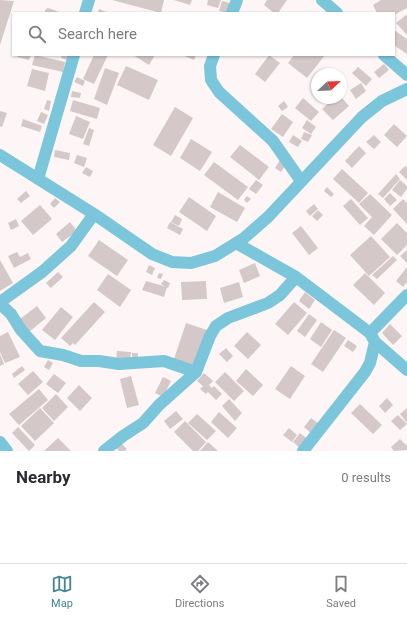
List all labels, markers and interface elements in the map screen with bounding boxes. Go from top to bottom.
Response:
search box [12,12,395,56]
icon: search [26,23,48,45]
text: Search here [58,25,137,43]
north arrow [311,68,347,104]
text: Nearby [16,467,71,487]
text: 0 results [341,470,391,485]
tab: Map [51,573,73,610]
tab: Directions [175,573,224,610]
tab: Saved [326,573,356,610]

